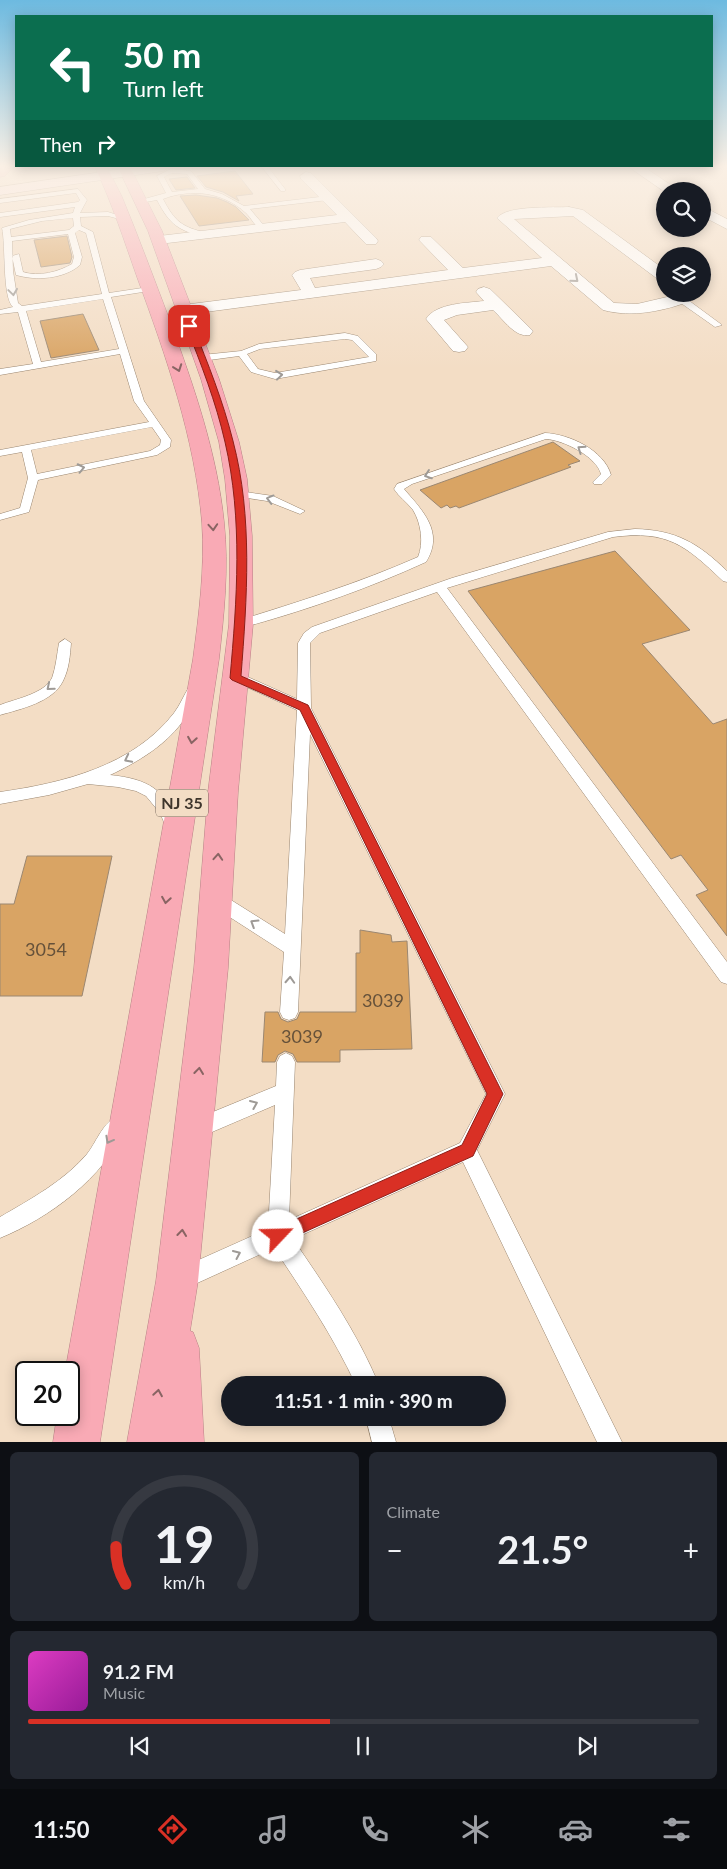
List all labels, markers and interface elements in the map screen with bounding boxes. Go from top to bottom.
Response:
text: 50 m [123,33,201,75]
icon: left [40,35,105,100]
text: Turn left [123,75,204,102]
icon: right [92,130,120,158]
text: Then [40,133,82,156]
map controls [656,182,711,302]
button: search [656,182,711,237]
button: layers [656,247,711,302]
one-way arrow [569,273,578,281]
one-way arrow [7,288,17,297]
pin [168,305,210,347]
icon: arrive [175,312,203,340]
one-way arrow [172,364,182,372]
one-way arrow [276,370,284,381]
one-way arrow [577,446,586,455]
one-way arrow [77,463,85,473]
one-way arrow [424,470,433,480]
one-way arrow [266,495,274,505]
one-way arrow [207,523,218,531]
one-way arrow [46,682,55,691]
one-way arrow [188,736,198,744]
one-way arrow [124,753,133,763]
road number: NJ 35 [156,790,208,816]
one-way arrow [213,853,224,861]
one-way arrow [162,896,172,905]
one-way arrow [250,920,259,930]
house number: 3054 [25,938,67,960]
one-way arrow [285,976,296,984]
house number: 3039 [362,989,404,1011]
house number: 3039 [281,1025,323,1047]
one-way arrow [193,1067,204,1075]
one-way arrow [249,1099,257,1109]
one-way arrow [105,1134,115,1143]
position arrow [251,1209,303,1261]
one-way arrow [176,1228,187,1236]
one-way arrow [232,1250,241,1260]
speed limit sign: 20 [15,1361,80,1426]
one-way arrow [152,1389,162,1398]
text: 11:51 · 1 min · 390 m [274,1389,453,1412]
text: Climate [387,1502,440,1521]
text: 19 [154,1512,214,1574]
text: 21.5° [497,1526,588,1572]
text: − [387,1533,403,1567]
text: + [683,1533,699,1567]
text: km/h [163,1571,205,1593]
text: 91.2 FM [103,1660,174,1683]
text: Music [103,1683,145,1702]
icon: previous [126,1732,154,1760]
icon: pause [349,1732,377,1760]
icon: next [573,1732,601,1760]
icon: directions [155,1812,190,1847]
icon: music [256,1812,291,1847]
icon: phone [357,1812,392,1847]
icon: climate [458,1812,493,1847]
icon: car [558,1812,593,1847]
icon: filters [659,1812,694,1847]
text: 11:50 [33,1816,90,1843]

